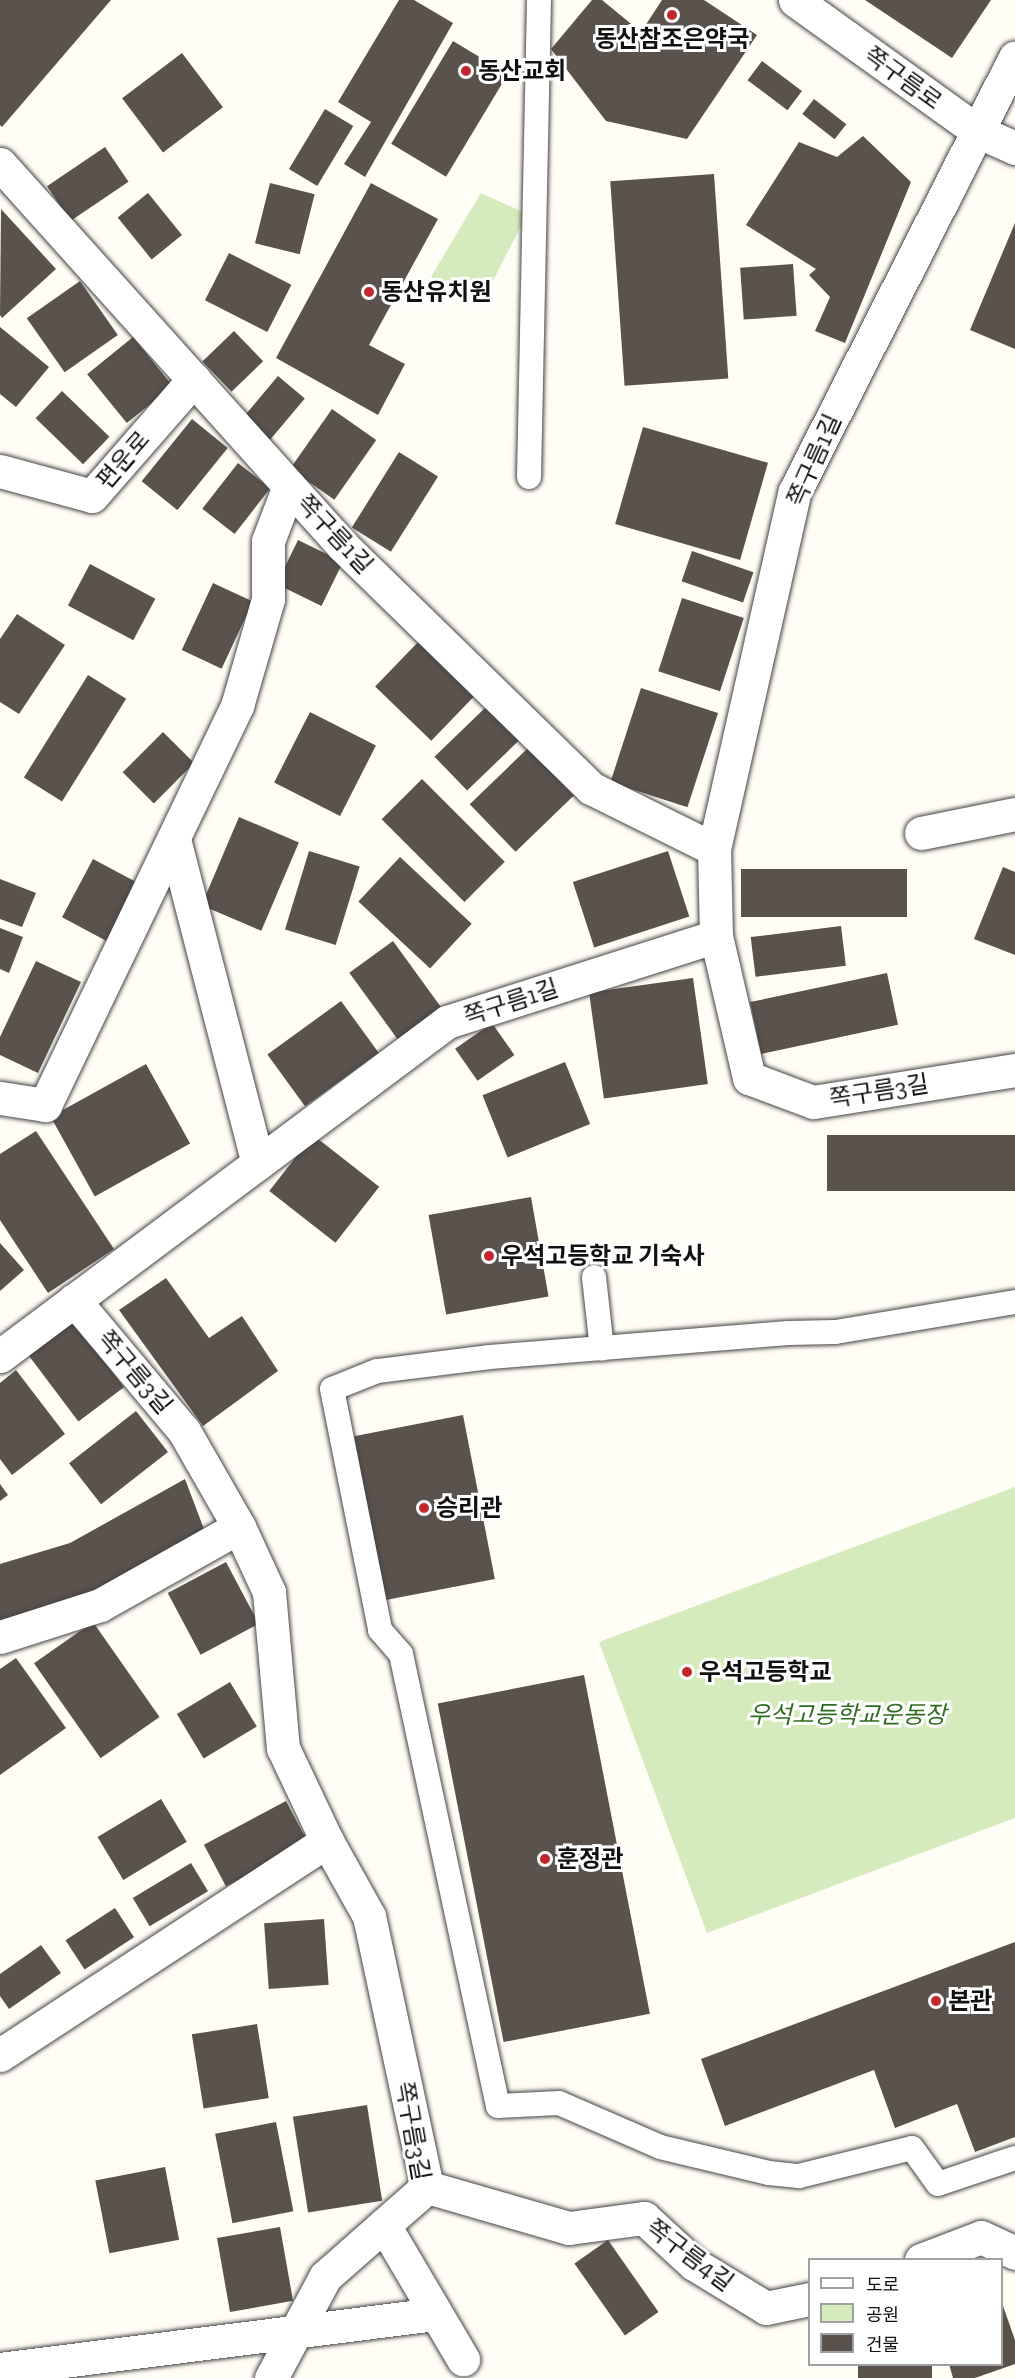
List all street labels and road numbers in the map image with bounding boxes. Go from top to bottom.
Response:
street label: 쪽구름로 [859,40,947,116]
street label: 쪽구름1길 [781,410,847,510]
street label: 편운로 [90,426,156,494]
street label: 쪽구름1길 [291,489,379,579]
street label: 쪽구름1길 [460,973,562,1031]
street label: 쪽구름3길 [827,1069,931,1113]
street label: 쪽구름3길 [92,1324,178,1420]
street label: 쪽구름3길 [390,2079,436,2183]
street label: 쪽구름4길 [641,2213,739,2297]

